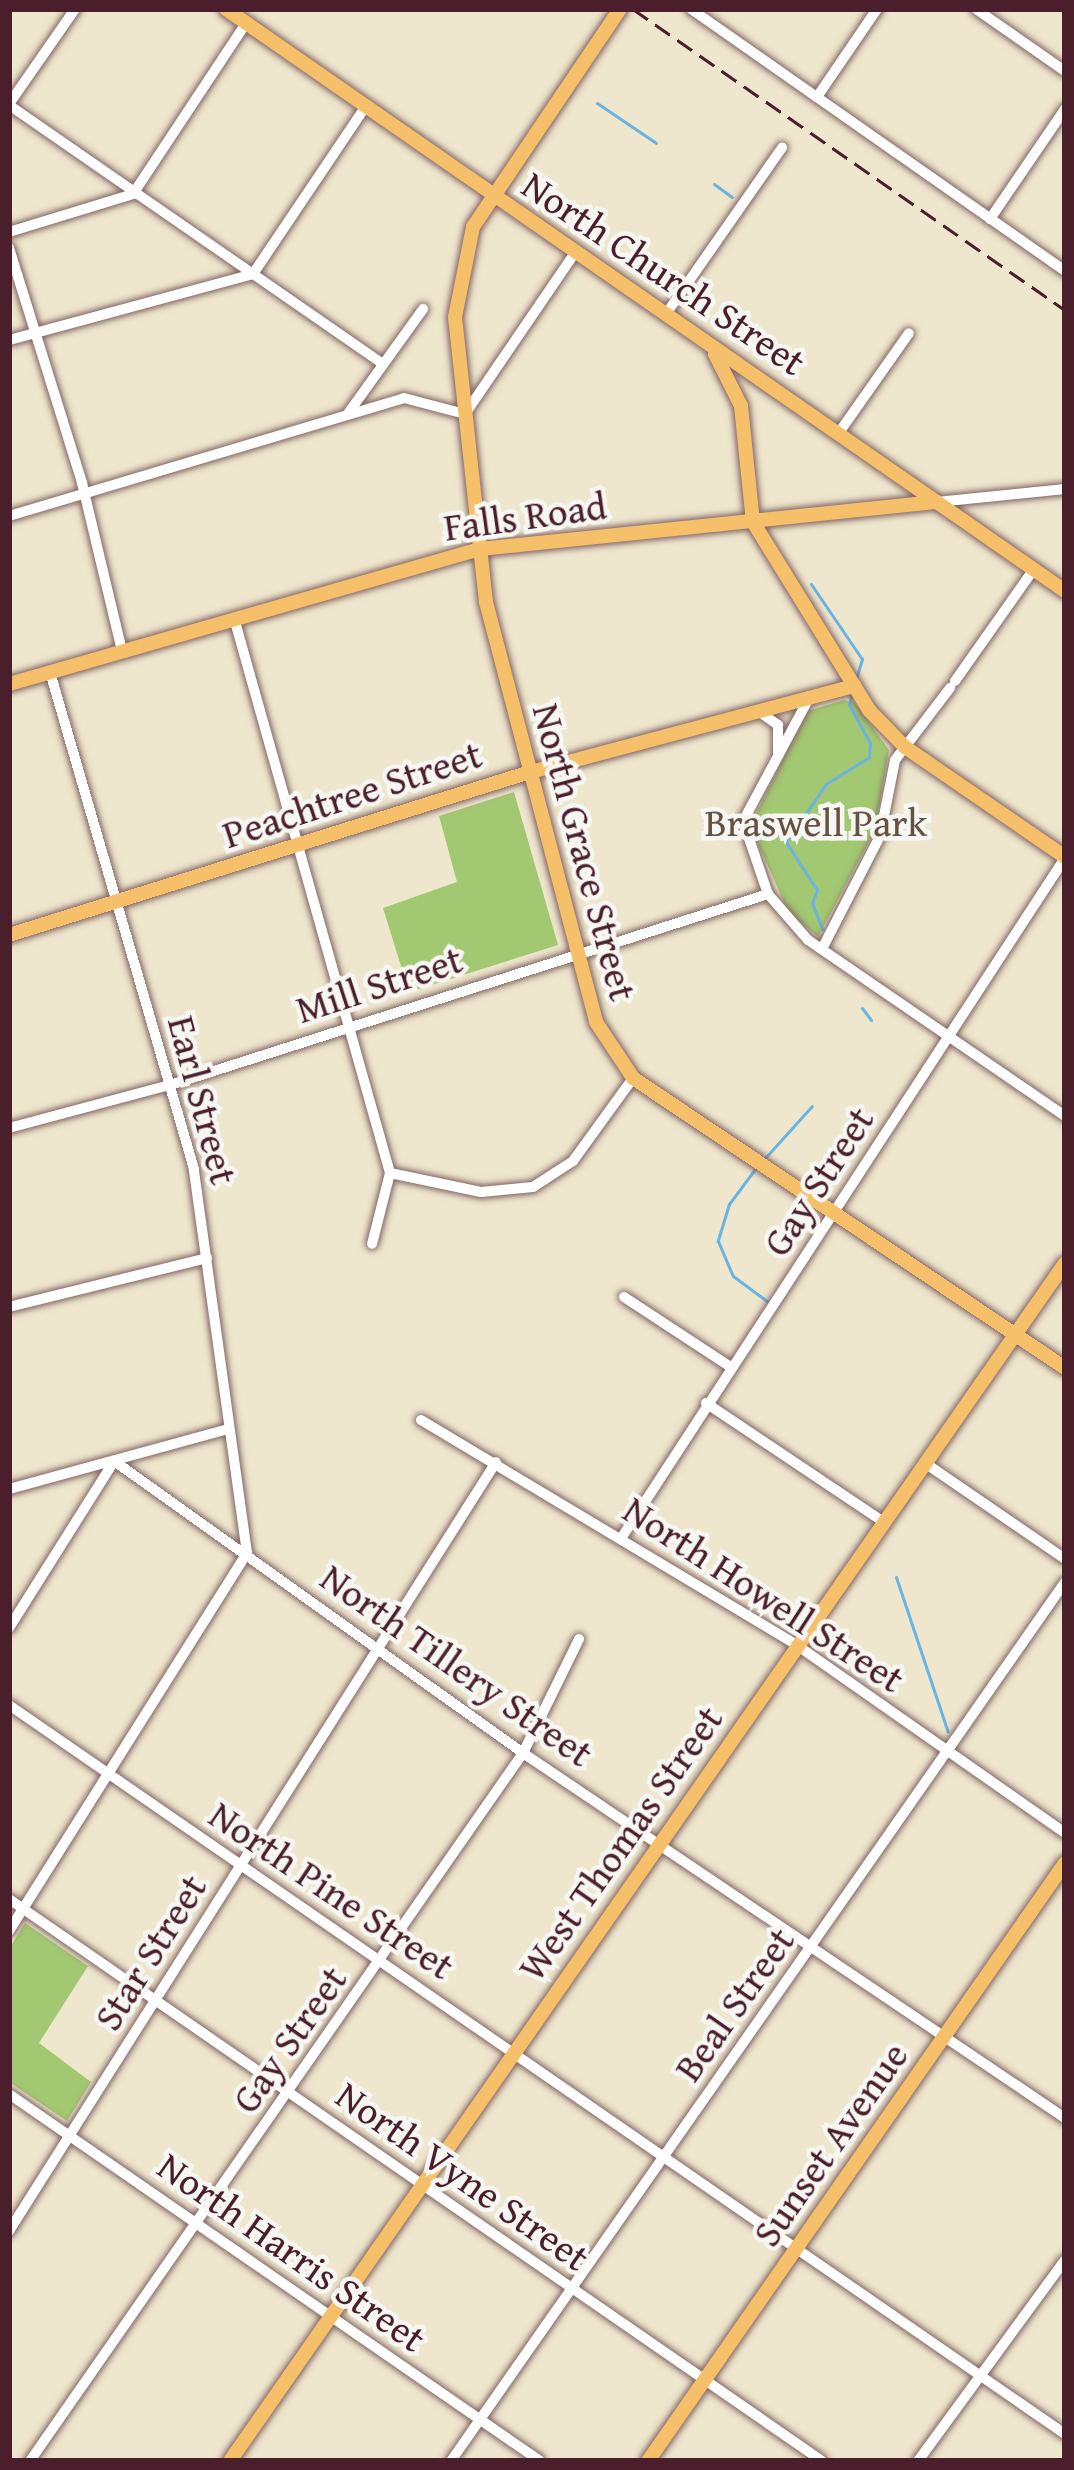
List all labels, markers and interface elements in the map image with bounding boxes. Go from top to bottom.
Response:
street label: North Church Street [514,161,814,385]
street label: Falls Road [441,481,609,551]
street label: North Grace Street [523,698,647,1006]
street label: Peachtree Street [217,730,487,858]
park label: Braswell Park [705,799,927,845]
street label: Mill Street [290,935,468,1033]
street label: Earl Street [158,1011,248,1189]
street label: Gay Street [753,1098,883,1264]
street label: North Howell Street [615,1486,913,1702]
street label: North Tillery Street [312,1554,602,1776]
street label: West Thomas Street [508,1697,732,1989]
street label: North Pine Street [201,1791,463,1989]
street label: Star Street [84,1866,216,2038]
street label: Beal Street [664,1918,804,2090]
street label: Gay Street [222,1957,356,2121]
street label: Sunset Avenue [743,2033,917,2255]
street label: North Vyne Street [327,2071,599,2281]
street label: North Harris Street [149,2142,435,2362]

